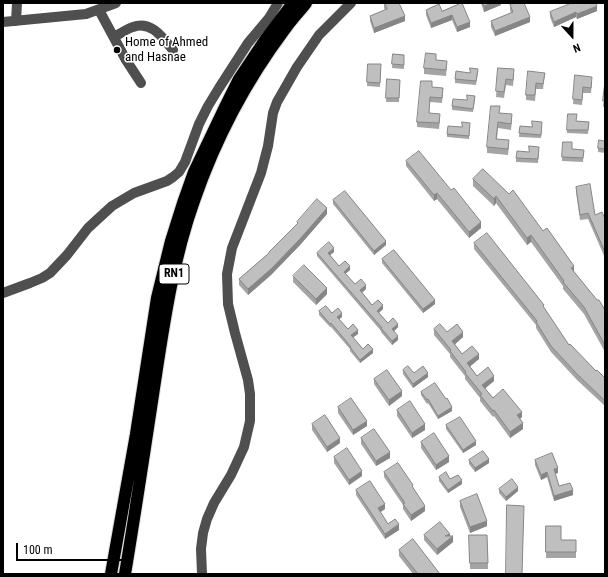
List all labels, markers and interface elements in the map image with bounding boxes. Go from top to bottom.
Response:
north arrow [552,16,592,56]
place label: Home of Ahmed and Hasnae [125,35,208,66]
text: N [571,40,582,55]
marker: Home of Ahmed and Hasnae [112,45,122,55]
road number: RN1 [159,264,189,284]
scale bar [18,535,130,561]
text: 100 m [23,543,53,557]

